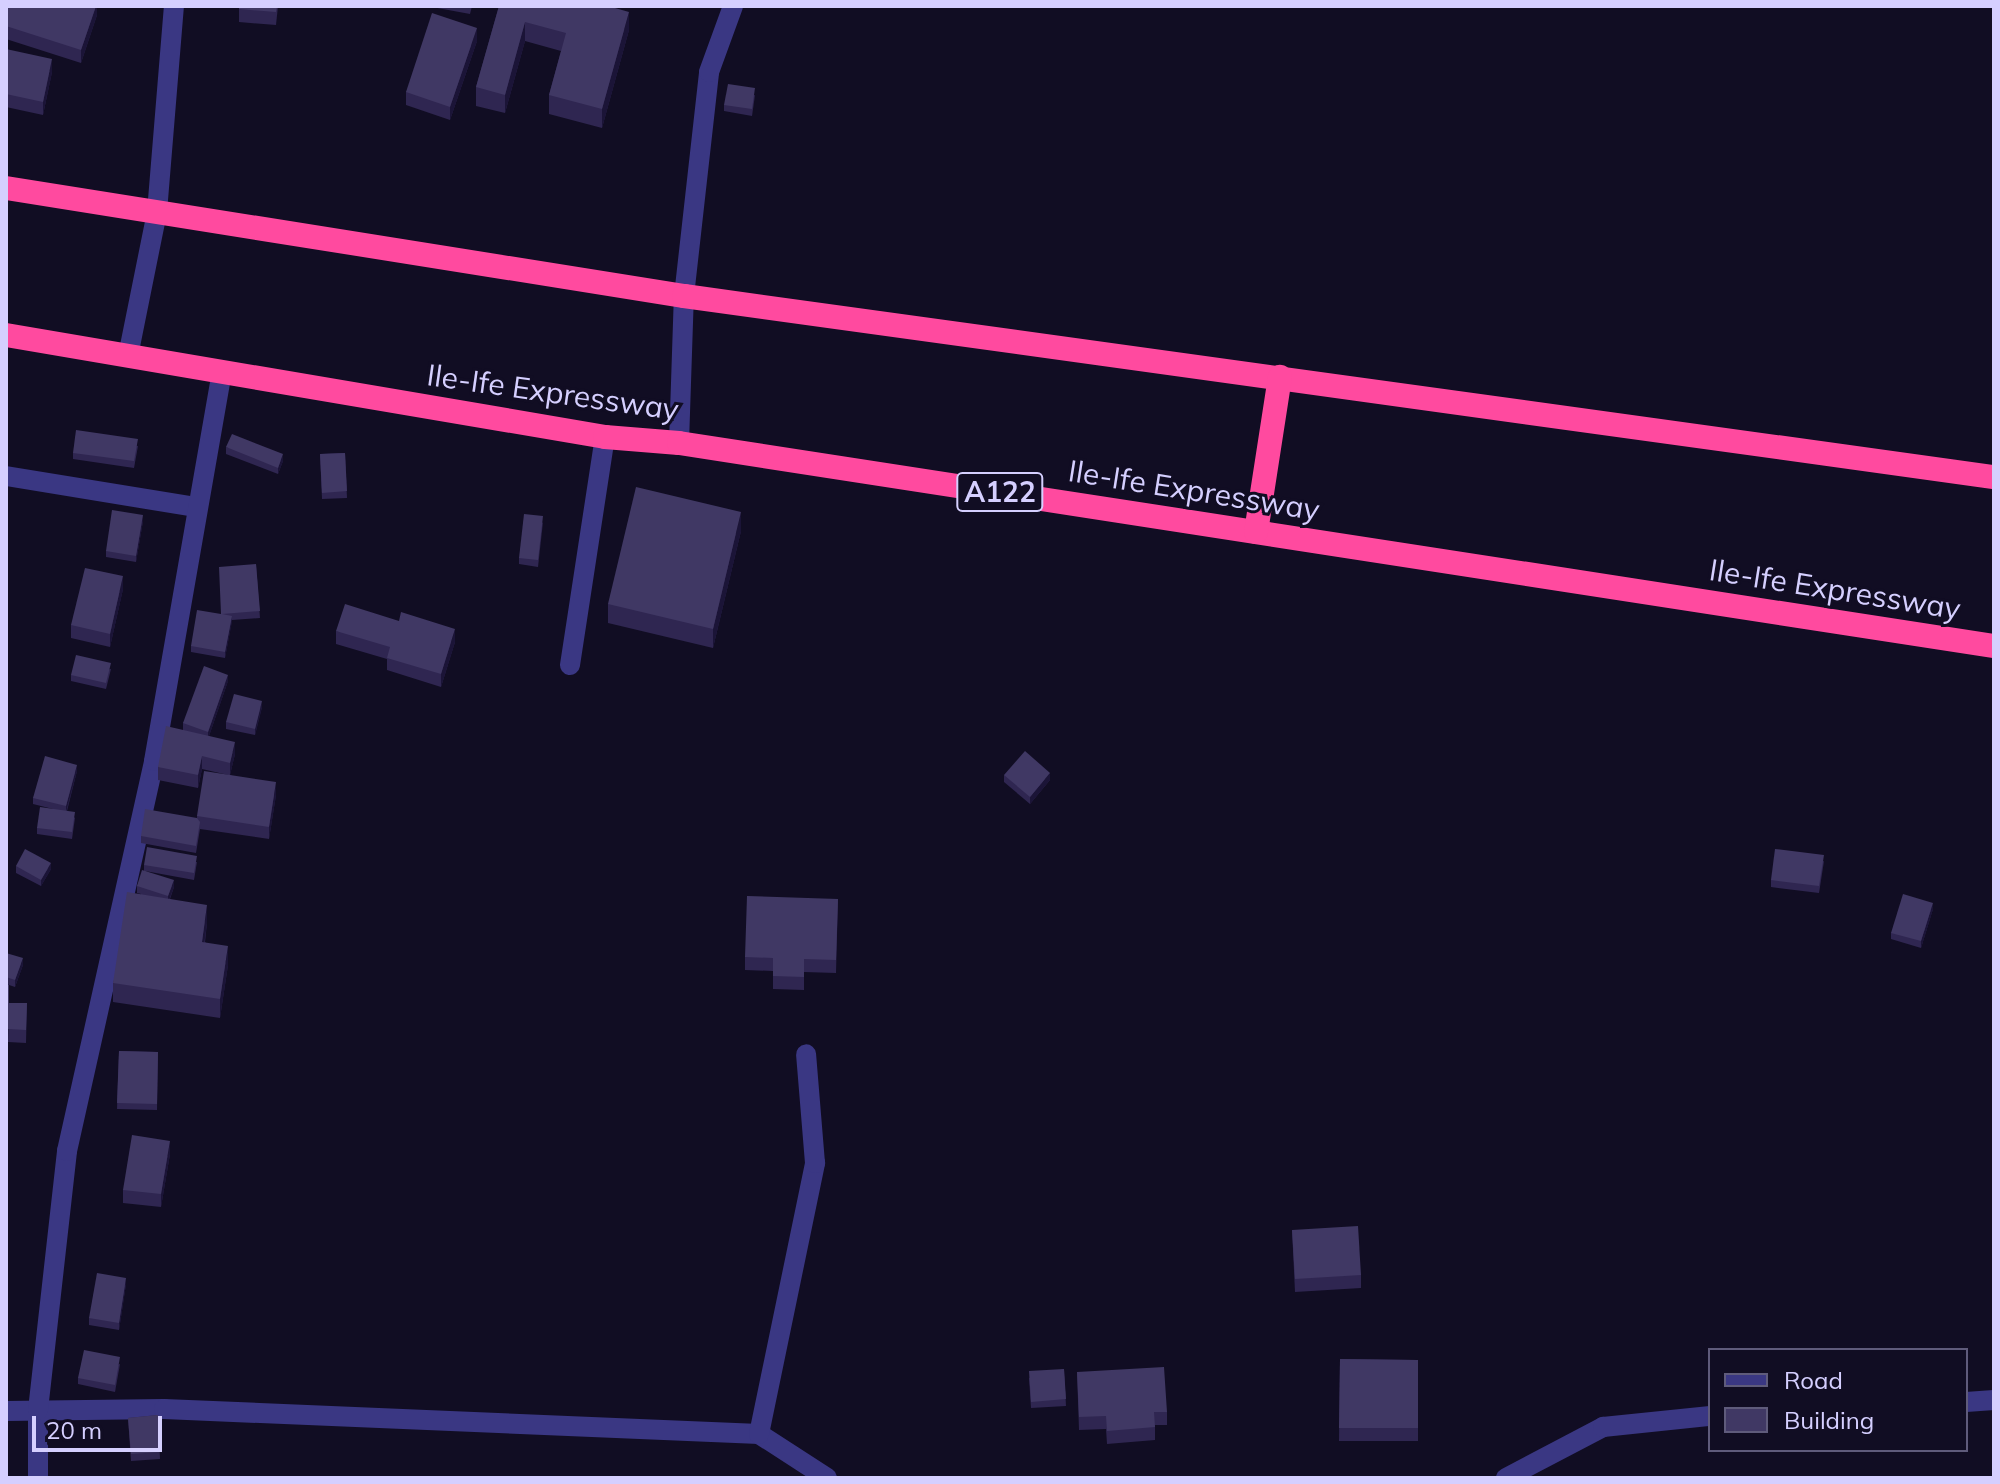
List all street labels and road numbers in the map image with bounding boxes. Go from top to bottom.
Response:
street label: Ile-Ife Expressway [425,357,681,427]
street label: Ile-Ife Expressway [1066,452,1322,528]
road number: A122 [956,468,1044,516]
street label: Ile-Ife Expressway [1707,551,1963,627]

